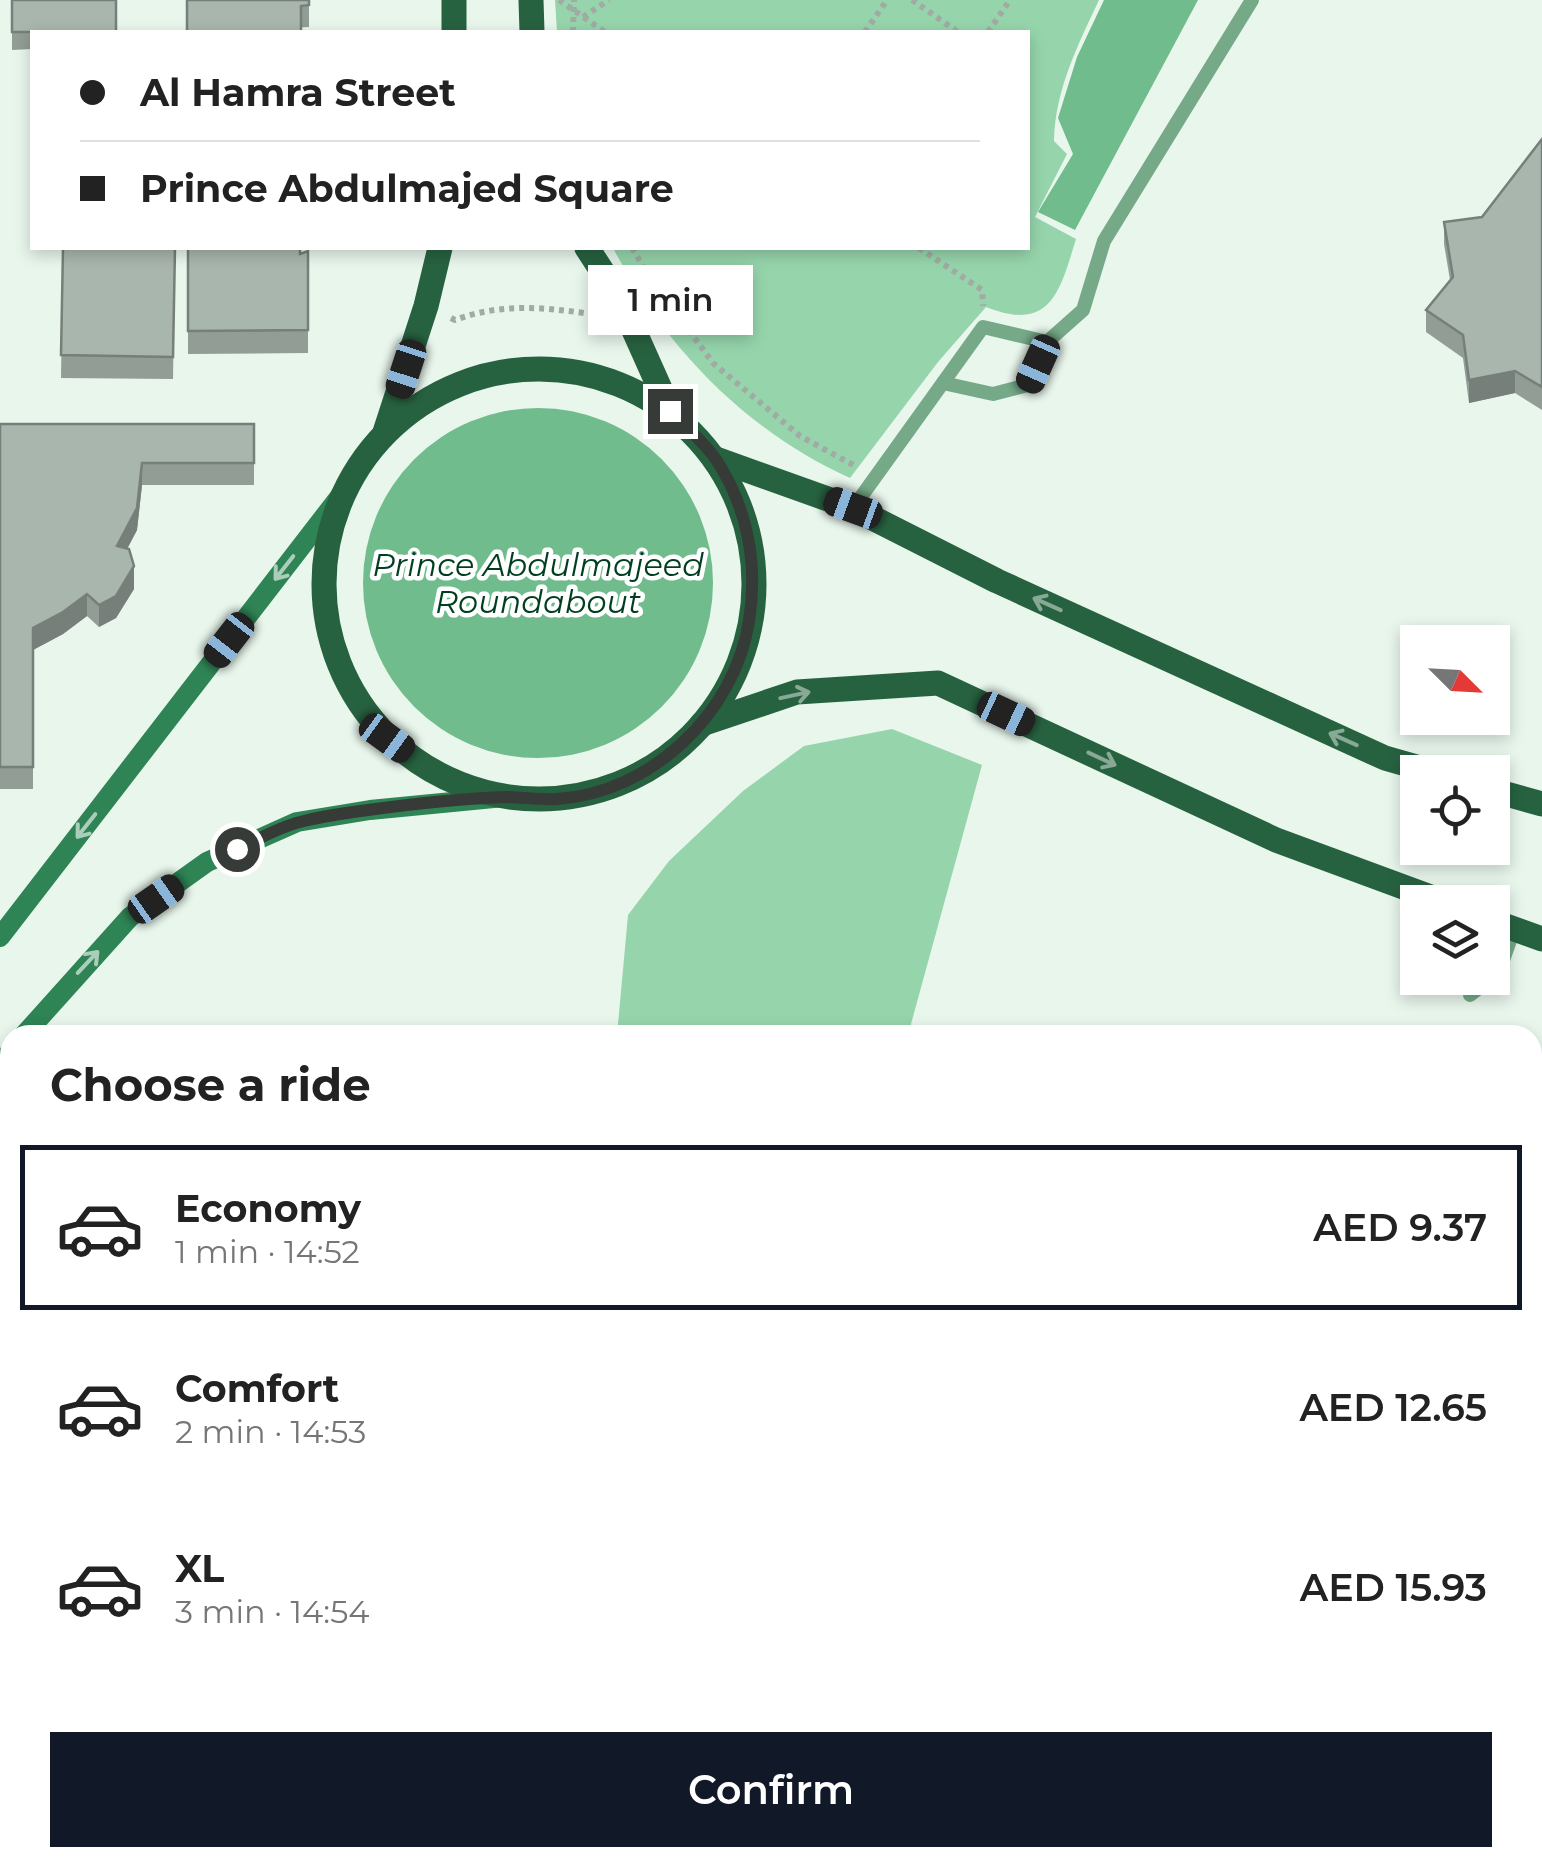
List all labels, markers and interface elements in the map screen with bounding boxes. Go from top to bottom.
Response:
text: Al Hamra Street [140,69,456,116]
text: Prince Abdulmajed Square [140,165,674,212]
callout: 1 min [588,266,752,336]
text: 1 min [628,280,713,319]
car [1012,330,1064,398]
car [382,336,430,402]
route end [648,389,693,434]
car [820,484,886,532]
water label: Prince Abdulmajeed Roundabout [372,545,704,621]
one-way arrow [274,555,296,581]
one-way arrow [1033,594,1063,613]
car [199,607,259,673]
north arrow [1400,625,1510,735]
map controls [1400,625,1510,995]
one-way arrow [778,684,810,703]
car [972,688,1040,740]
car [354,708,420,768]
one-way arrow [1328,729,1359,747]
one-way arrow [1086,751,1117,769]
button: locate [1400,755,1510,865]
one-way arrow [75,812,96,839]
route start [215,827,260,872]
car [123,870,189,928]
button: layers [1400,885,1510,995]
one-way arrow [76,950,100,974]
text: Choose a ride [50,1057,371,1112]
icon: car [55,1183,145,1273]
text: Economy [175,1185,361,1232]
text: AED 9.37 [1313,1204,1487,1251]
text: 1 min · 14:52 [175,1232,360,1271]
icon: car [55,1363,145,1453]
text: Comfort [175,1365,339,1412]
text: AED 12.65 [1299,1384,1487,1431]
text: 2 min · 14:53 [175,1412,366,1451]
icon: car [55,1543,145,1633]
text: XL [175,1545,224,1592]
text: AED 15.93 [1300,1564,1487,1611]
text: 3 min · 14:54 [175,1592,369,1631]
button: Confirm [50,1732,1492,1847]

